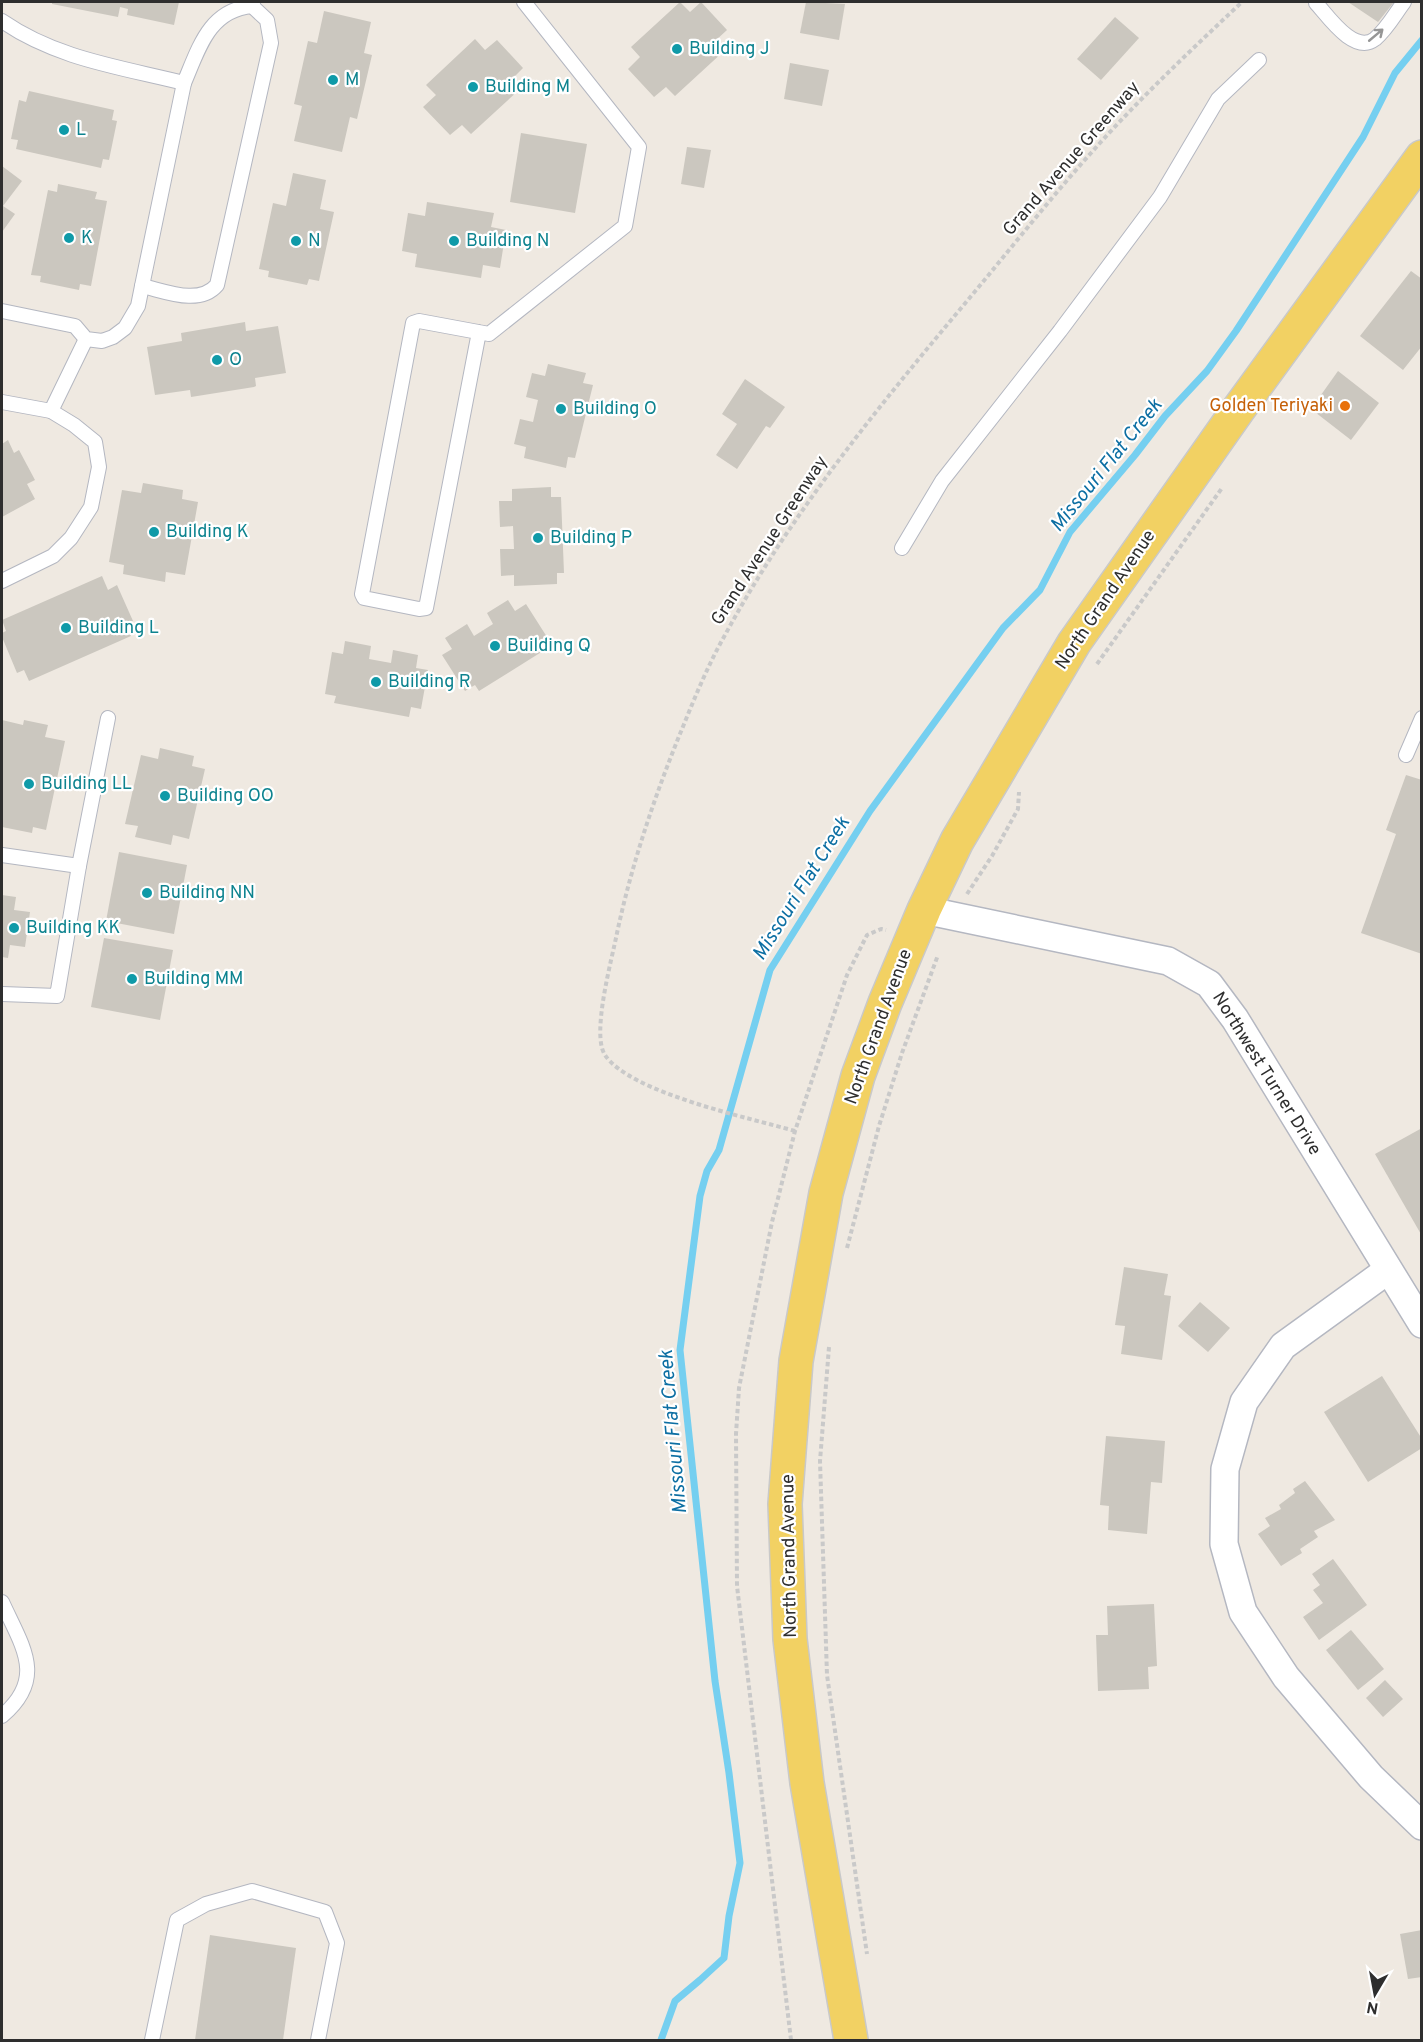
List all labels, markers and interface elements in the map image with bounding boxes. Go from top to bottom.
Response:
one-way arrow [1368,29,1384,42]
place label: Building J [689,38,770,61]
marker: Building J [670,42,684,56]
place label: M [345,69,359,92]
marker: M [326,73,340,87]
place label: Building M [485,76,570,99]
street label: Grand Avenue Greenway [999,77,1145,241]
marker: Building M [466,80,480,94]
place label: L [76,119,86,142]
marker: L [57,123,71,137]
place label: K [81,227,93,250]
place label: N [308,230,321,253]
place label: Building N [466,230,549,253]
marker: K [62,231,76,245]
marker: N [289,234,303,248]
marker: Building N [447,234,461,248]
place label: O [229,349,242,372]
marker: O [210,353,224,367]
water label: Missouri Flat Creek [1045,393,1169,538]
place label: Golden Teriyaki [1209,395,1333,418]
place label: Building O [573,398,657,421]
marker: Golden Teriyaki [1338,399,1352,413]
marker: Building O [554,402,568,416]
street label: Grand Avenue Greenway [707,452,833,630]
place label: Building K [166,521,249,544]
marker: Building K [147,525,161,539]
street label: North Grand Avenue [1051,526,1161,674]
place label: Building P [550,527,632,550]
marker: Building P [531,531,545,545]
place label: Building L [78,617,159,640]
marker: Building L [59,621,73,635]
place label: Building Q [507,635,591,658]
marker: Building Q [488,639,502,653]
place label: Building R [388,671,471,694]
marker: Building R [369,675,383,689]
place label: Building LL [41,773,132,796]
marker: Building LL [22,777,36,791]
place label: Building OO [177,785,274,808]
marker: Building OO [158,789,172,803]
water label: Missouri Flat Creek [747,812,857,966]
place label: Building NN [159,882,255,905]
marker: Building NN [140,886,154,900]
place label: Building KK [26,917,121,940]
marker: Building KK [7,921,21,935]
street label: North Grand Avenue [840,946,918,1108]
place label: Building MM [144,968,244,991]
marker: Building MM [125,972,139,986]
street label: Northwest Turner Drive [1206,988,1326,1160]
water label: Missouri Flat Creek [654,1348,694,1515]
street label: North Grand Avenue [777,1474,803,1638]
north arrow [1345,1964,1405,2024]
text: N [1365,1996,1380,2018]

